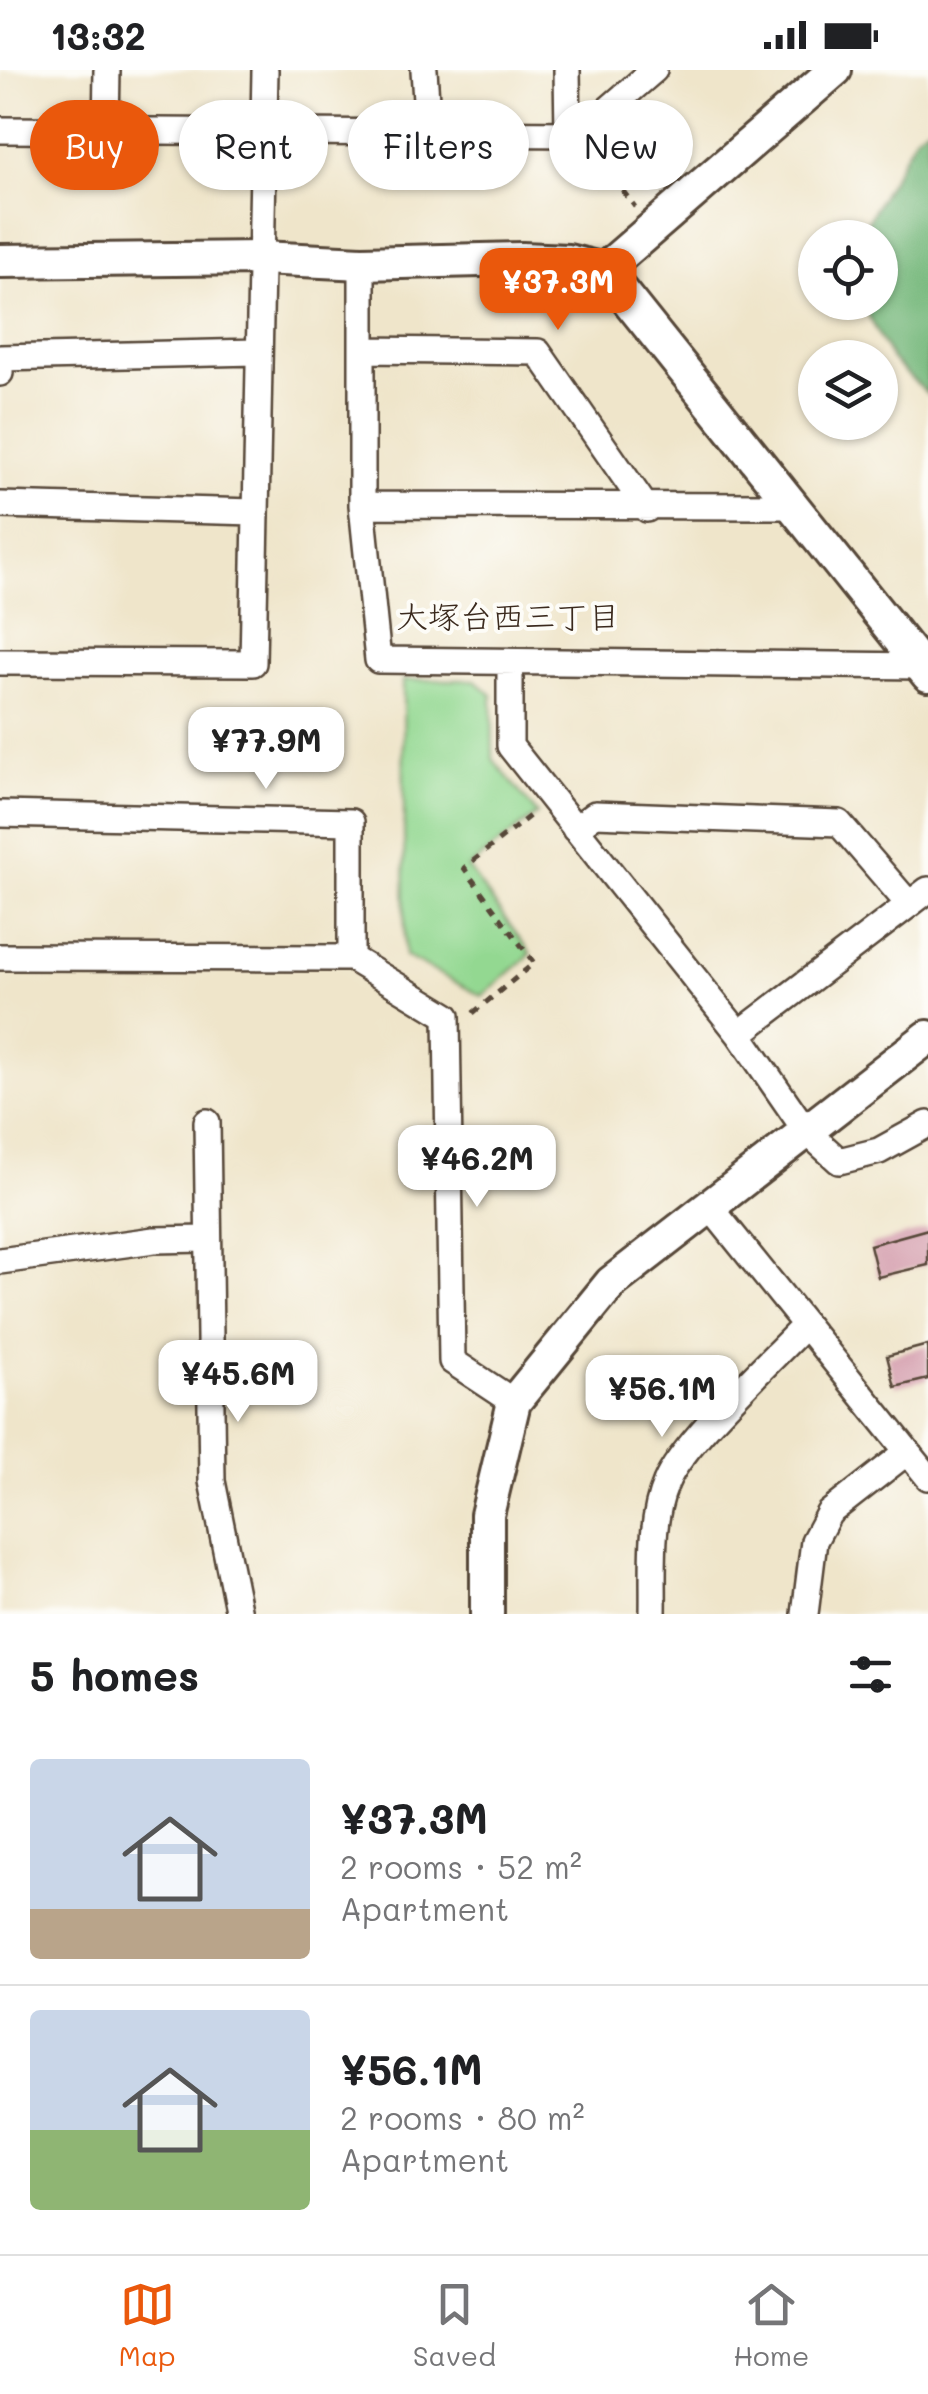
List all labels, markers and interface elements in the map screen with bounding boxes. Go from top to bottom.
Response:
text: 13:32 [50,10,146,60]
chip: Buy [30,100,159,190]
chip: Rent [179,100,328,190]
chip: Filters [348,100,529,190]
chip: New [549,100,693,190]
map controls [798,220,898,440]
button: locate [798,220,898,320]
pin: ¥37.3M [477,248,639,333]
text: ¥37.3M [502,259,614,301]
button: layers [798,340,898,440]
district label: 大塚台西三丁目 [396,594,620,636]
pin: ¥77.9M [185,707,347,792]
text: ¥77.9M [210,718,322,760]
pin: ¥46.2M [396,1125,558,1210]
text: ¥46.2M [420,1136,534,1178]
pin: ¥45.6M [157,1340,319,1425]
text: ¥45.6M [180,1351,296,1393]
pin: ¥56.1M [581,1355,743,1440]
text: ¥56.1M [608,1366,716,1408]
text: 5 homes [30,1647,199,1702]
icon: filters [843,1647,898,1702]
text: ¥37.3M [340,1790,488,1845]
icon: home [110,1799,230,1919]
text: 2 rooms · 52 m² [340,1845,582,1887]
text: Apartment [340,1887,509,1929]
text: ¥56.1M [340,2041,483,2096]
icon: home [110,2050,230,2170]
text: 2 rooms · 80 m² [340,2096,585,2138]
text: Apartment [340,2138,509,2180]
tab: Map [119,2277,176,2373]
tab: Saved [413,2277,496,2373]
tab: Home [733,2277,809,2373]

